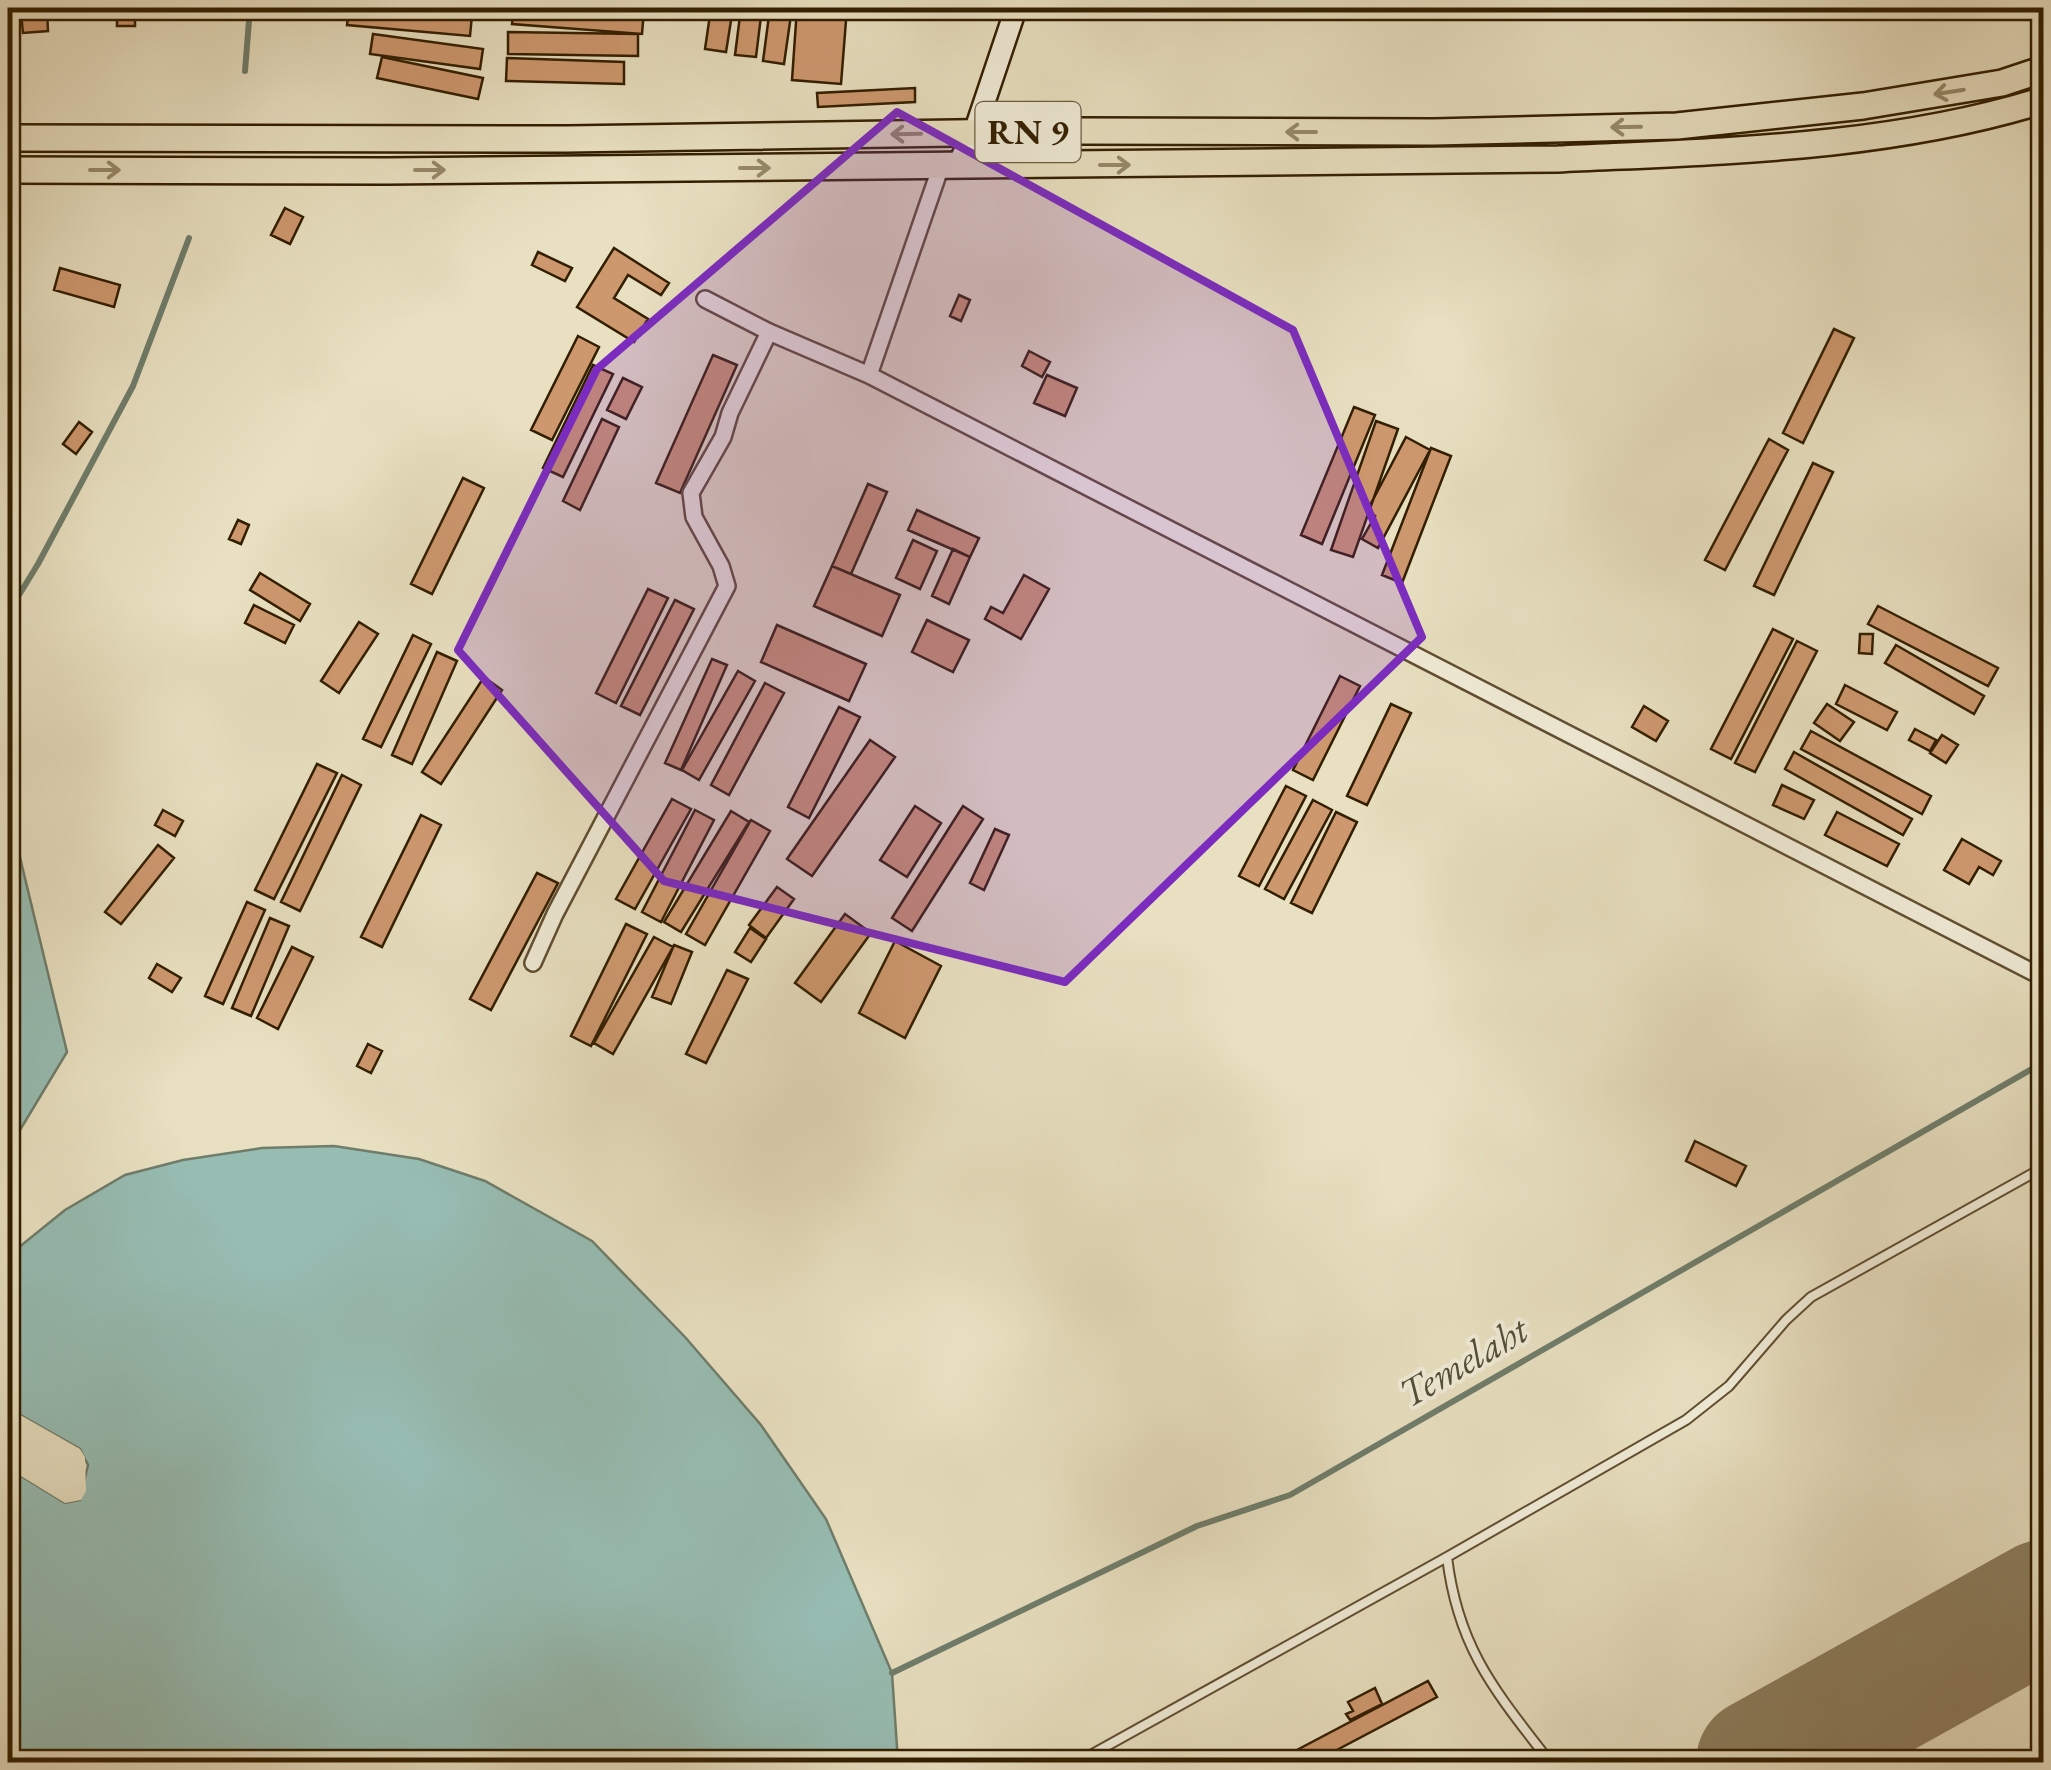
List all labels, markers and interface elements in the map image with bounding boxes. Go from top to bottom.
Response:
one-way arrow [1933,83,1966,102]
road number: RN 9 [976,102,1080,162]
one-way arrow [1611,118,1643,137]
one-way arrow [1286,122,1318,142]
one-way arrow [891,124,923,143]
one-way arrow [1098,156,1130,174]
one-way arrow [738,158,770,178]
one-way arrow [88,160,120,180]
one-way arrow [412,160,445,180]
water label: Temelaht [1389,1302,1539,1419]

